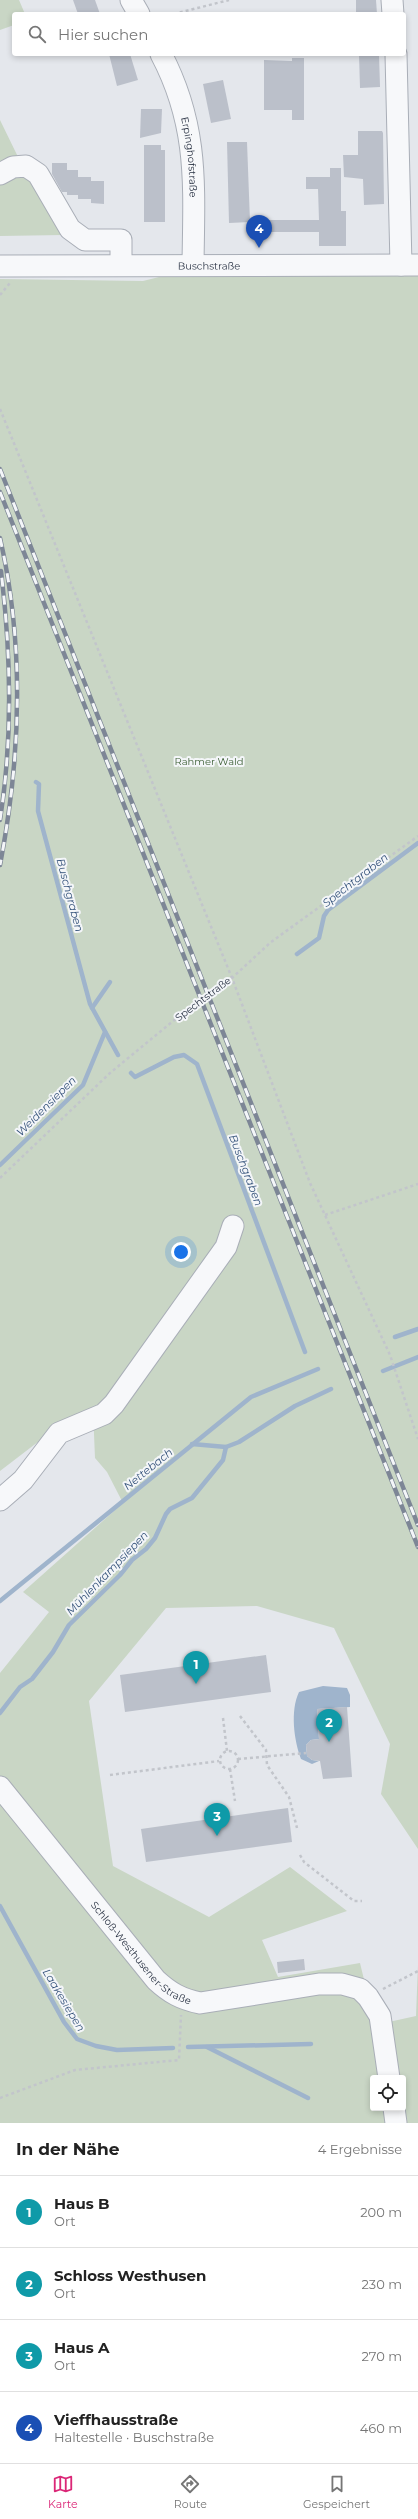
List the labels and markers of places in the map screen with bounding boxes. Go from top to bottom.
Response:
pin: 4 [246,215,272,248]
pin: 1 [183,1651,209,1684]
pin: 2 [316,1709,342,1742]
pin: 3 [204,1803,230,1836]

